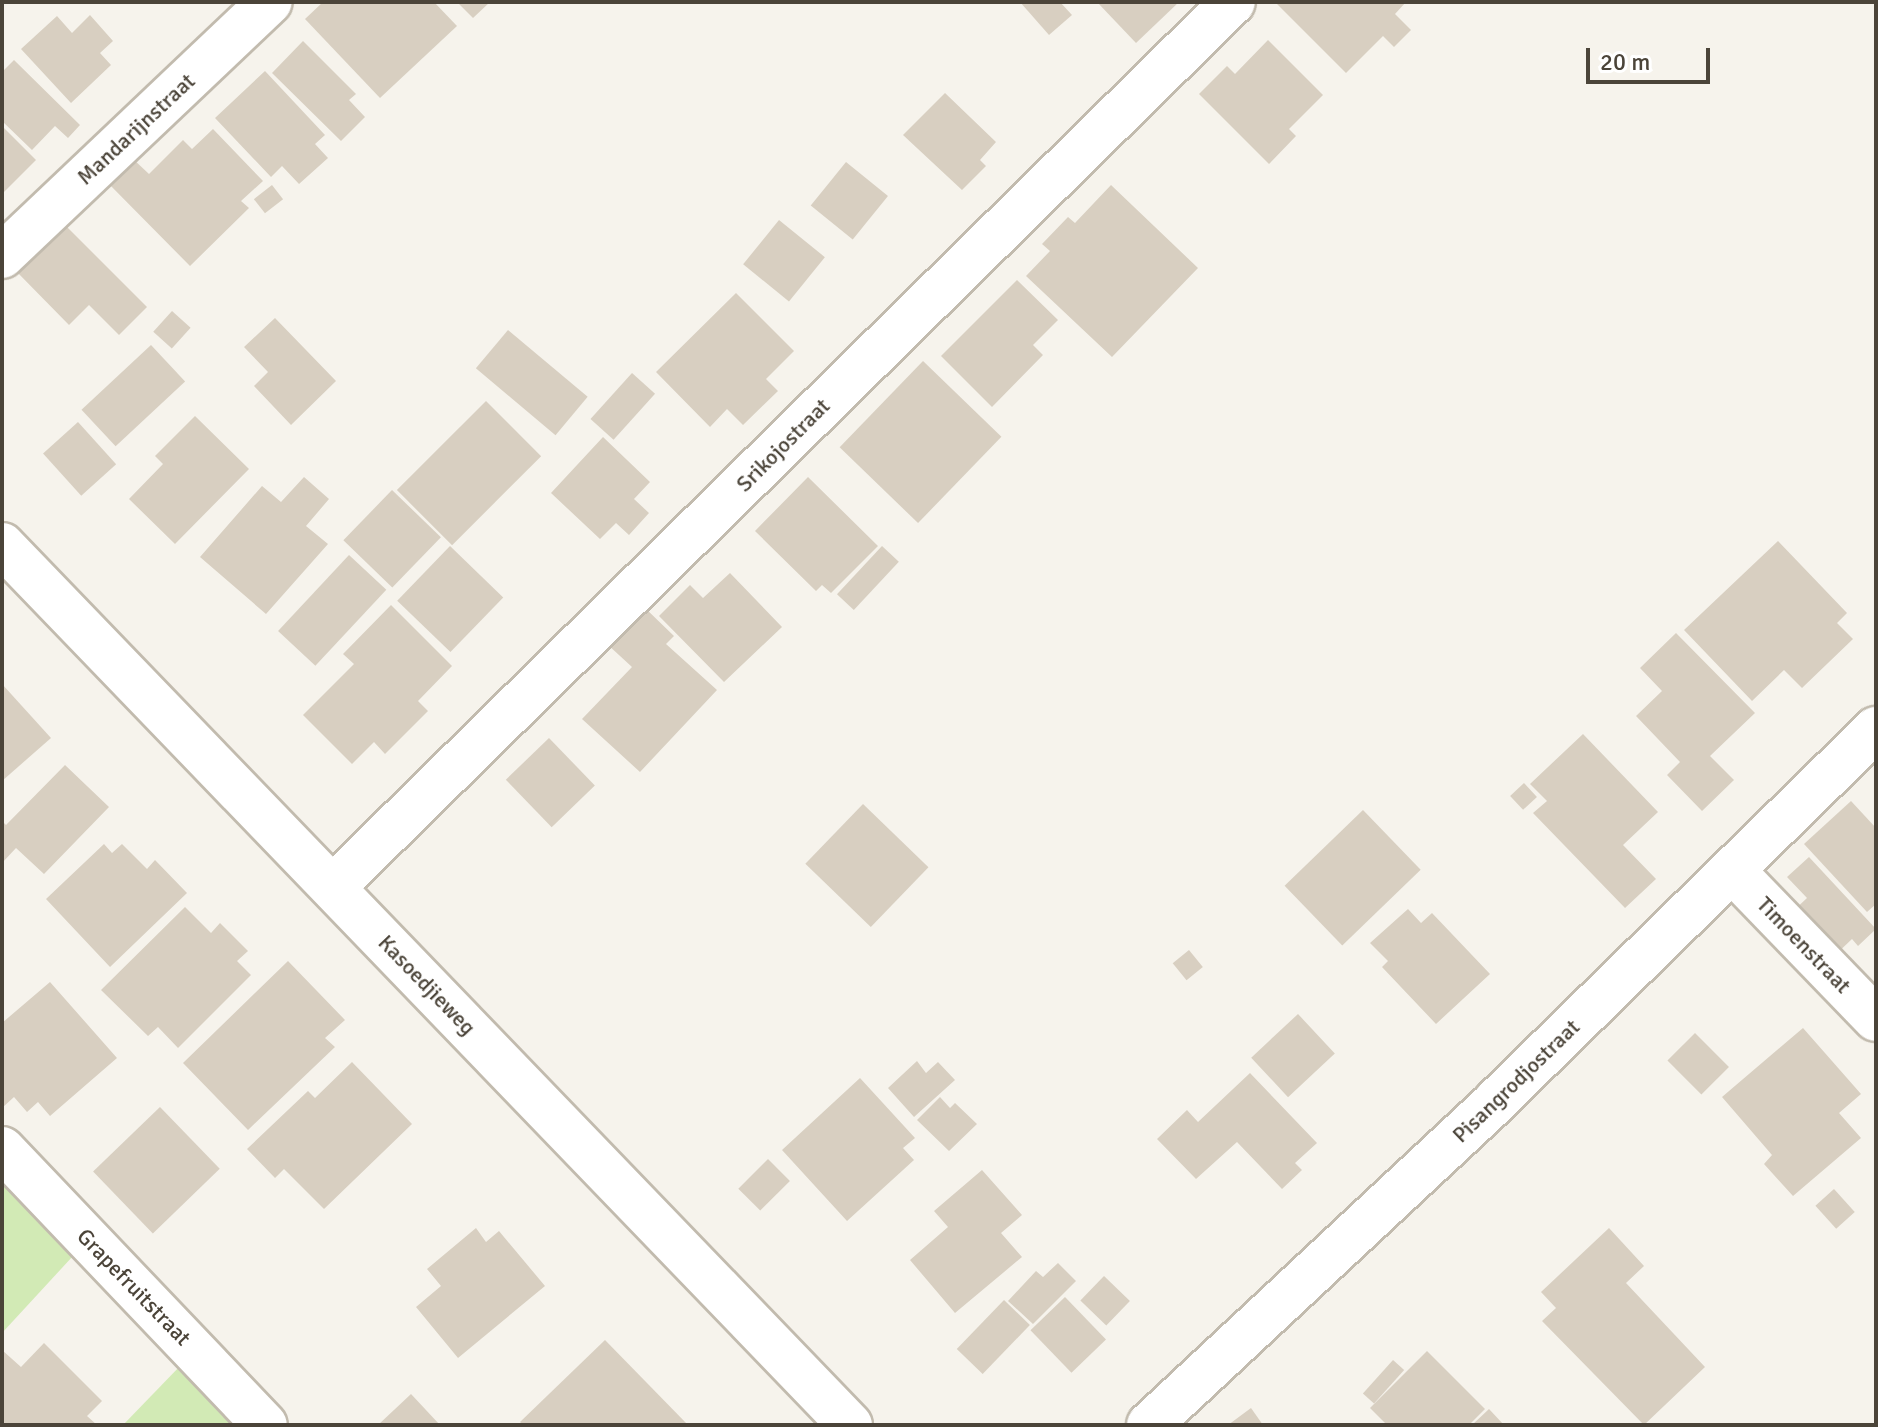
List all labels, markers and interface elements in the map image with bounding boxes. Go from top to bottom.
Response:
scale bar [1590,32,1714,82]
text: 20 m [1600,47,1650,77]
street label: Mandarijnstraat [72,68,200,190]
street label: Srikojostraat [731,393,835,497]
street label: Timoenstraat [1752,891,1856,999]
street label: Kasoedjieweg [373,929,481,1041]
street label: Pisangrodjostraat [1447,1014,1585,1148]
street label: Grapefruitstraat [72,1223,196,1351]

